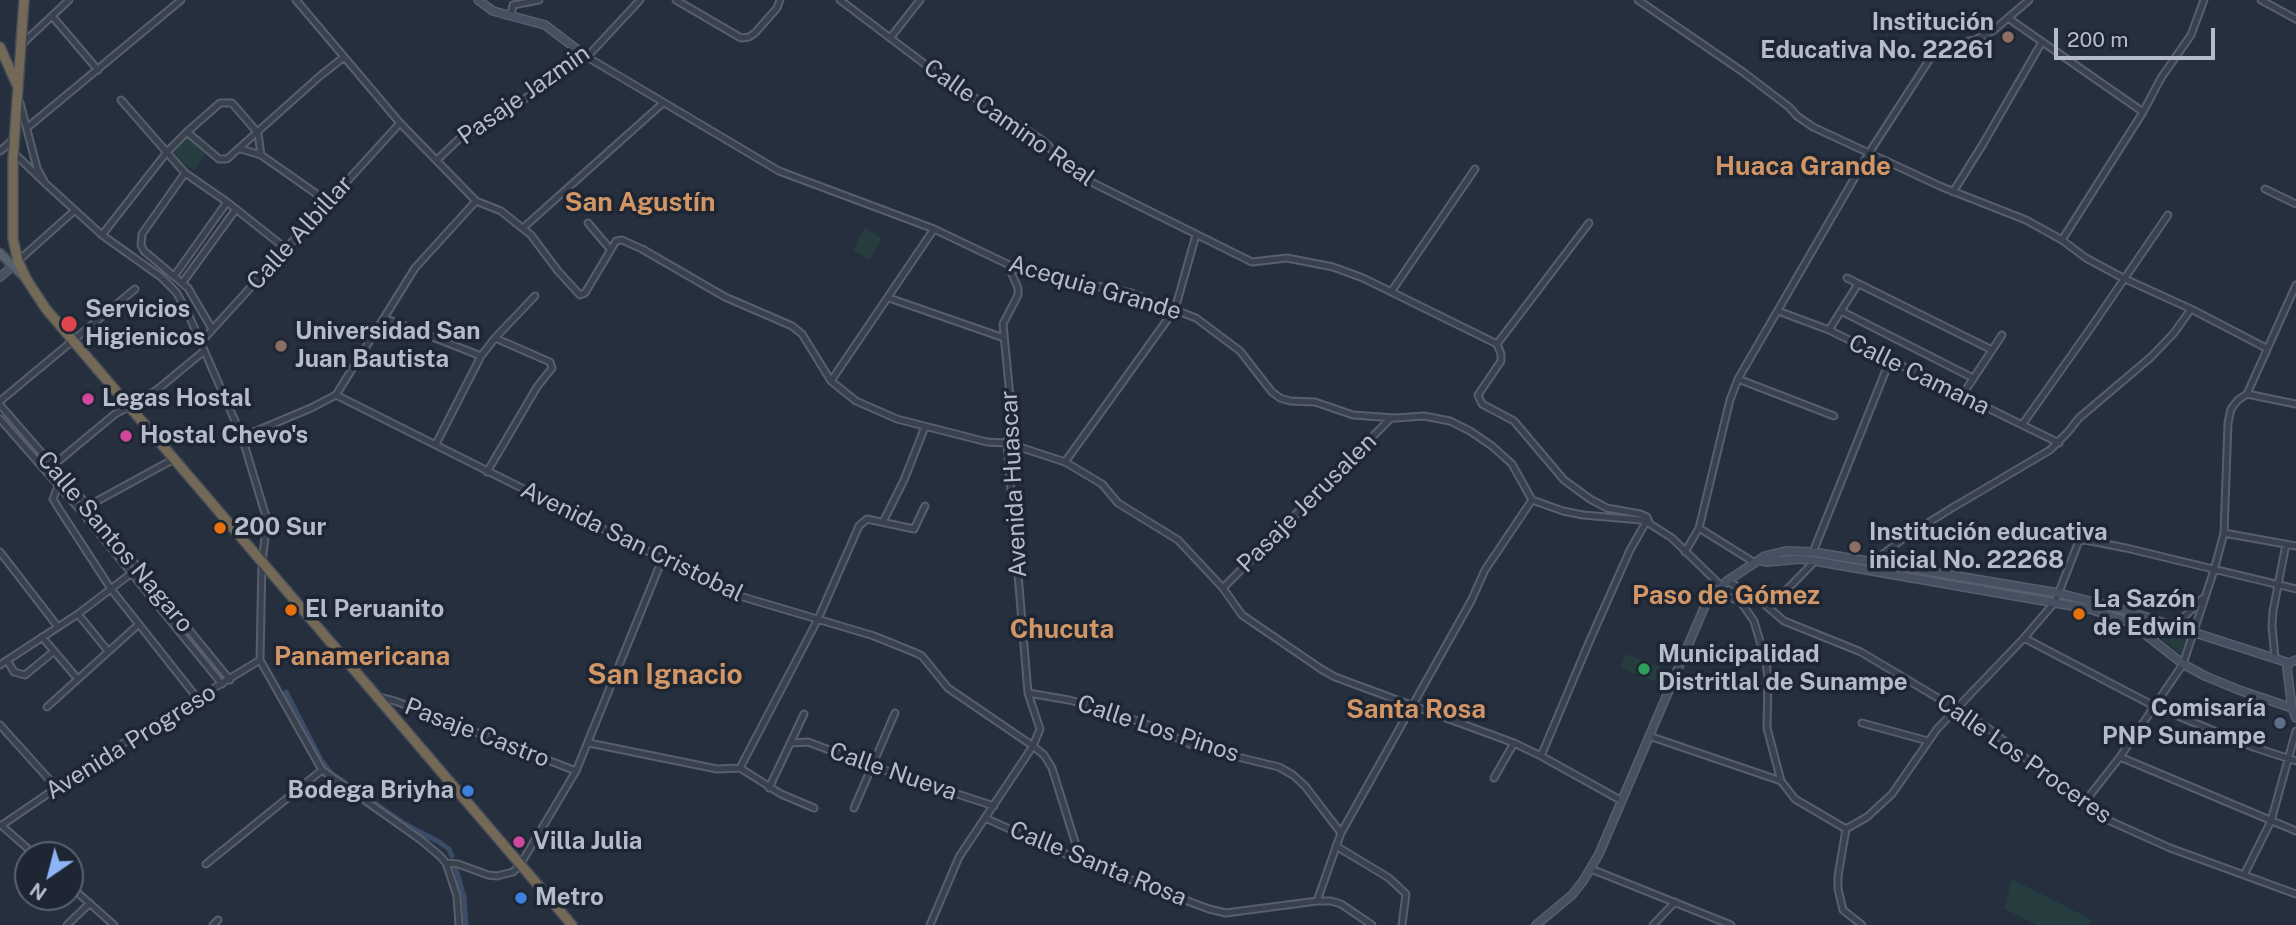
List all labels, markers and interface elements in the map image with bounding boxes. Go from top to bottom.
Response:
place label: Institución Educativa No. 22261 [1760,9,1994,65]
scale bar [2058,14,2219,58]
text: 200 m [2067,27,2128,52]
marker: Institución Educativa No. 22261 [2000,29,2016,45]
street label: Pasaje Jazmin [453,39,595,151]
street label: Calle Camino Real [918,53,1100,193]
district label: Huaca Grande [1715,151,1891,183]
street label: Calle Albillar [241,170,359,296]
district label: San Agustín [565,187,715,219]
street label: Acequia Grande [1005,250,1185,326]
place label: Servicios Higienicos [85,296,205,352]
marker: Servicios Higienicos [59,314,79,334]
place label: Universidad San Juan Bautista [295,318,480,374]
street label: Calle Camana [1844,328,1994,422]
marker: Universidad San Juan Bautista [273,338,289,354]
place label: Legas Hostal [102,385,252,413]
street label: Avenida Huascar [995,390,1033,578]
marker: Legas Hostal [80,391,96,407]
place label: Hostal Chevo's [140,422,308,450]
street label: Pasaje Jerusalen [1231,427,1383,579]
marker: Hostal Chevo's [118,428,134,444]
street label: Calle Santos Nagaro [31,446,199,638]
street label: Avenida San Cristobal [516,476,748,608]
place label: 200 Sur [234,514,326,542]
place label: Institución educativa inicial No. 22268 [1869,519,2108,575]
marker: 200 Sur [212,520,228,536]
marker: Institución educativa inicial No. 22268 [1847,539,1863,555]
district label: Paso de Gómez [1632,580,1820,612]
place label: La Sazón de Edwin [2093,586,2196,642]
place label: El Peruanito [305,596,444,624]
marker: El Peruanito [283,602,299,618]
marker: La Sazón de Edwin [2071,606,2087,622]
district label: Chucuta [1010,614,1114,646]
district label: Panamericana [274,641,450,673]
place label: Municipalidad Distritlal de Sunampe [1658,641,1908,697]
district label: San Ignacio [587,658,743,692]
marker: Municipalidad Distritlal de Sunampe [1636,661,1652,677]
street label: Avenida Progreso [40,678,222,806]
street label: Calle Los Proceres [1931,688,2117,830]
street label: Calle Los Pinos [1073,689,1243,769]
street label: Pasaje Castro [400,692,554,774]
district label: Santa Rosa [1346,694,1486,726]
place label: Comisaría PNP Sunampe [2102,695,2266,751]
marker: Comisaría PNP Sunampe [2272,715,2288,731]
street label: Calle Nueva [825,737,961,807]
place label: Bodega Briyha [288,777,454,805]
marker: Bodega Briyha [460,783,476,799]
street label: Calle Santa Rosa [1005,815,1191,913]
place label: Villa Julia [533,828,642,856]
marker: Villa Julia [511,834,527,850]
north arrow [14,841,84,911]
text: N [26,878,51,905]
place label: Metro [535,884,604,912]
marker: Metro [513,890,529,906]

